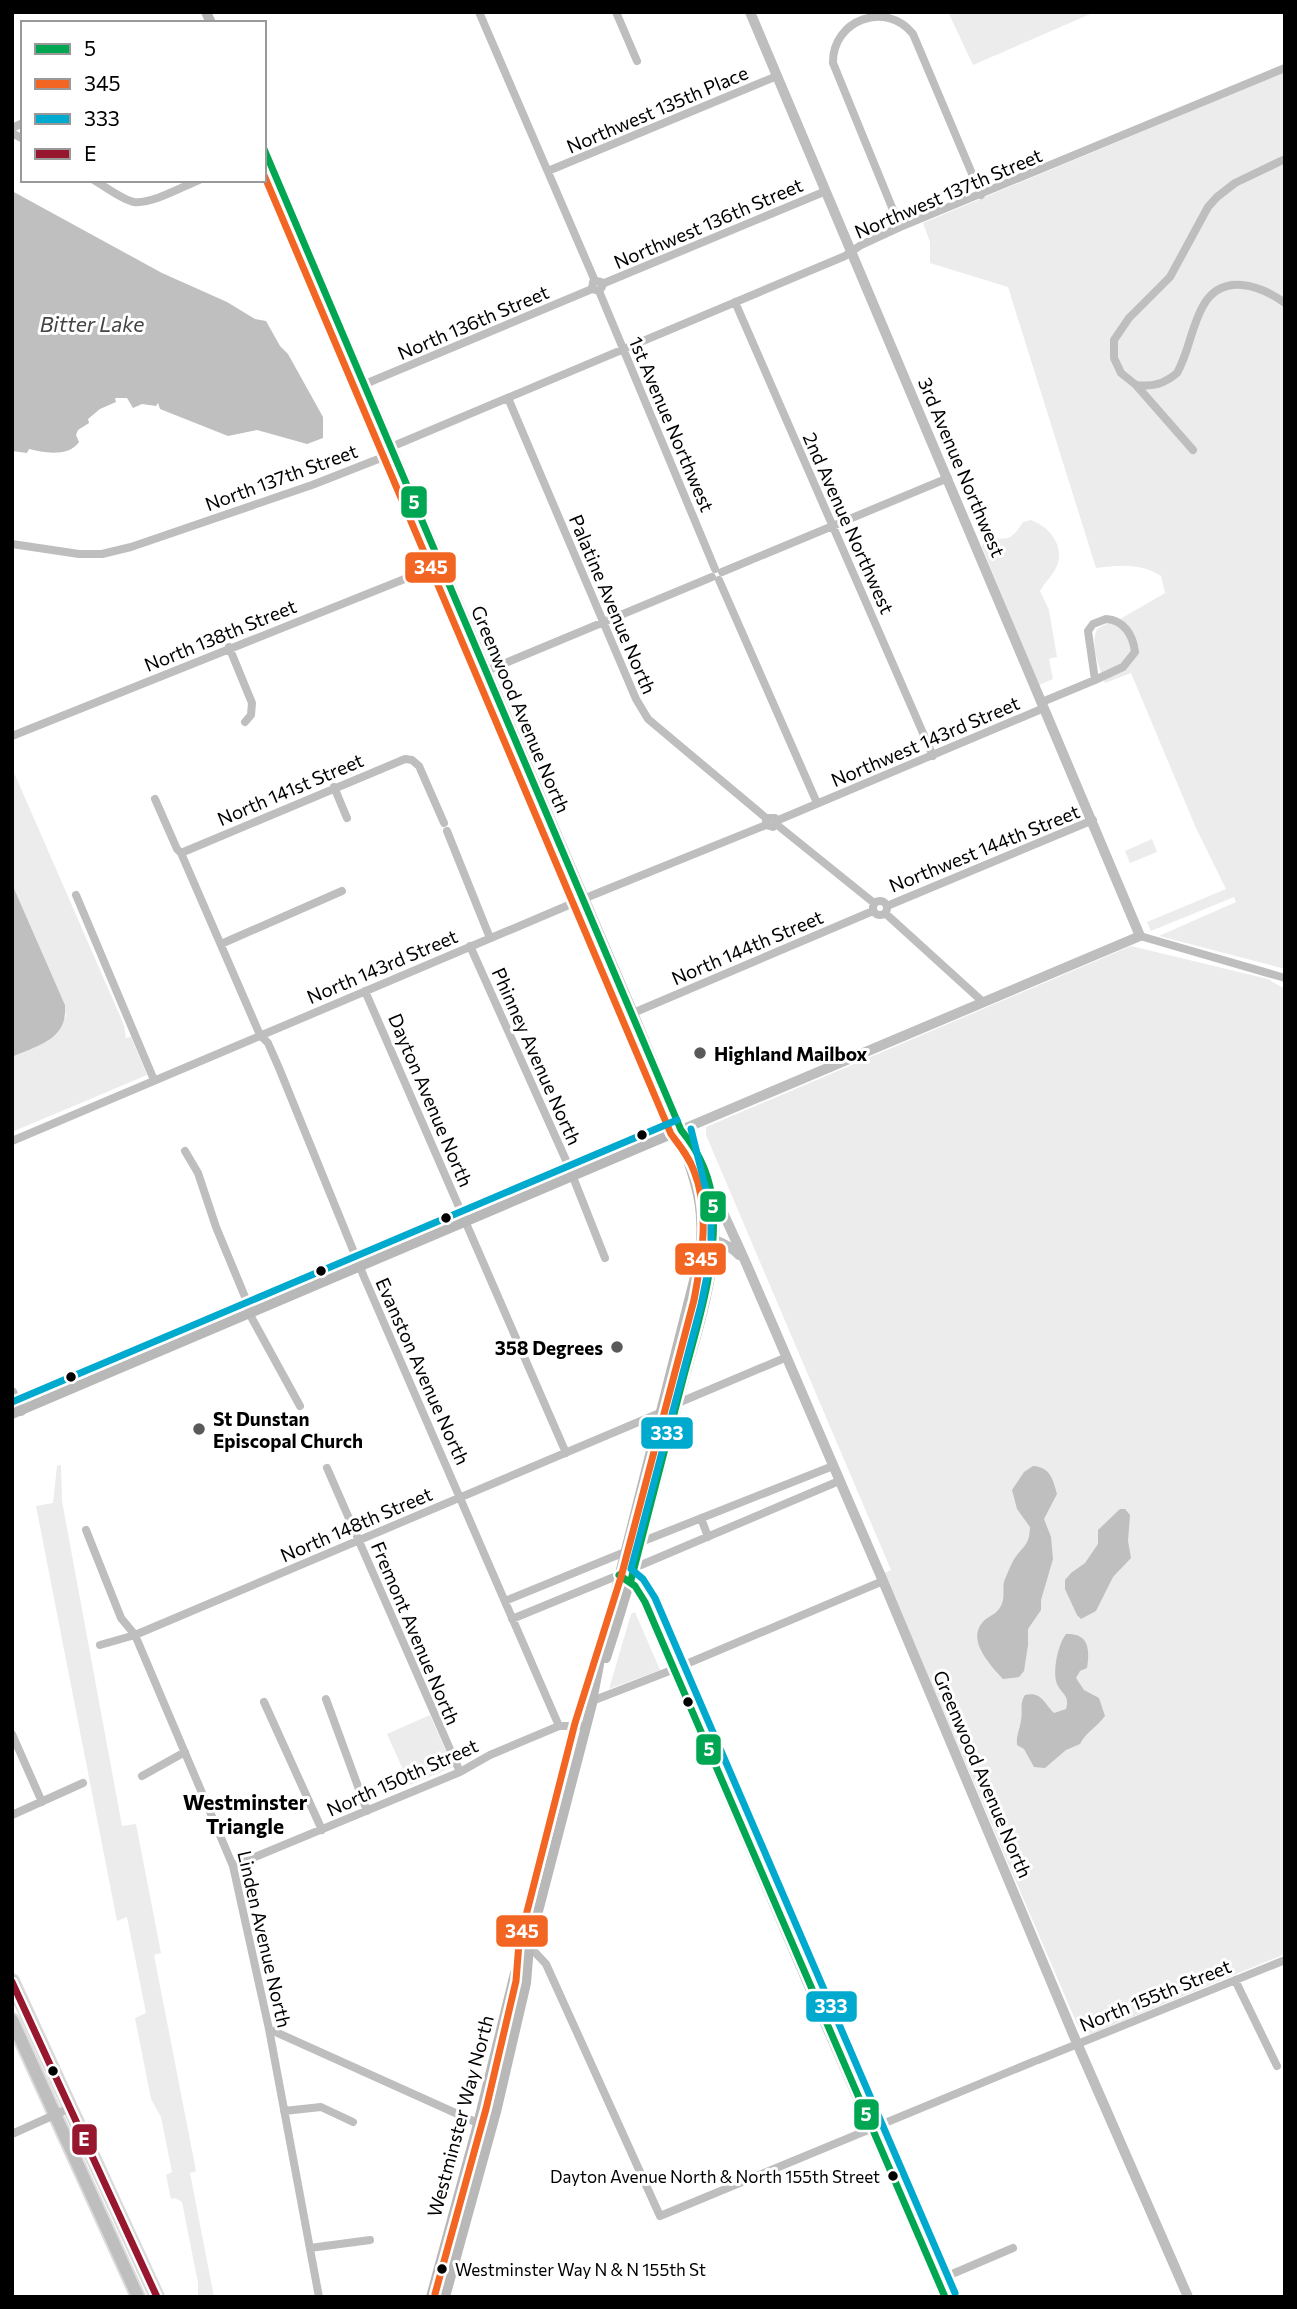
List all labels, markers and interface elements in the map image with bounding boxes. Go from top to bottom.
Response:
legend [21,21,266,182]
text: 5 [84,35,96,60]
street label: Northwest 135th Place [563,60,751,158]
text: 345 [84,70,121,95]
text: 333 [84,105,120,130]
text: E [84,140,96,165]
street label: Northwest 137th Street [851,143,1045,243]
street label: Northwest 136th Street [610,173,806,273]
street label: North 136th Street [394,280,552,364]
water label: Bitter Lake [40,311,144,336]
street label: 1st Avenue Northwest [625,333,719,515]
street label: 3rd Avenue Northwest [914,374,1010,560]
street label: 2nd Avenue Northwest [799,429,899,617]
street label: North 137th Street [202,439,361,515]
line badge: 5 [400,485,428,519]
text: 5 [408,490,420,513]
street label: Palatine Avenue North [565,511,661,697]
line badge: 345 [404,551,457,584]
text: 345 [414,555,448,578]
street label: North 138th Street [141,594,300,676]
street label: Greenwood Avenue North [467,602,575,816]
street label: Northwest 143rd Street [827,691,1023,791]
street label: North 141st Street [214,748,367,830]
street label: Northwest 144th Street [885,799,1083,897]
street label: North 144th Street [668,905,826,989]
street label: North 143rd Street [303,924,461,1008]
street label: Phinney Avenue North [488,964,586,1148]
street label: Dayton Avenue North [384,1010,478,1190]
place label: Highland Mailbox [714,1042,868,1065]
marker: Highland Mailbox [692,1045,708,1061]
unlabelled marker [635,1128,649,1142]
line badge: 5 [699,1190,727,1223]
text: 5 [707,1194,719,1217]
unlabelled marker [439,1211,453,1225]
line badge: 345 [674,1242,727,1276]
text: 345 [684,1247,718,1270]
unlabelled marker [314,1264,328,1278]
street label: Evanston Avenue North [371,1274,475,1468]
place label: 358 Degrees [495,1336,603,1359]
marker: 358 Degrees [609,1339,625,1355]
unlabelled marker [64,1370,78,1384]
place label: St Dunstan Episcopal Church [213,1407,363,1452]
line badge: 333 [640,1416,694,1450]
marker: St Dunstan Episcopal Church [191,1421,207,1437]
text: 333 [651,1421,683,1444]
street label: North 148th Street [277,1482,436,1566]
street label: Fremont Avenue North [367,1538,465,1728]
street label: Greenwood Avenue North [929,1667,1037,1881]
unlabelled marker [681,1695,695,1709]
street label: North 150th Street [323,1733,481,1821]
line badge: 5 [695,1733,722,1766]
text: 5 [703,1737,715,1760]
district label: Westminster Triangle [183,1789,308,1838]
street label: Linden Avenue North [233,1848,297,2030]
line badge: 345 [495,1914,549,1948]
text: 345 [505,1919,539,1942]
street label: North 155th Street [1076,1954,1234,2036]
line badge: 333 [805,1990,858,2023]
text: 333 [815,1994,847,2017]
street label: Westminster Way North [422,2013,498,2219]
unlabelled marker [46,2064,60,2078]
line badge: 5 [853,2098,880,2131]
text: 5 [860,2102,872,2125]
line badge: E [71,2123,98,2156]
text: E [78,2127,90,2150]
place label: Dayton Avenue North & North 155th Street [550,2166,880,2187]
marker: Dayton Avenue North & North 155th Street [886,2169,900,2183]
place label: Westminster Way N & N 155th St [455,2259,706,2280]
marker: Westminster Way N & N 155th St [435,2262,449,2276]

